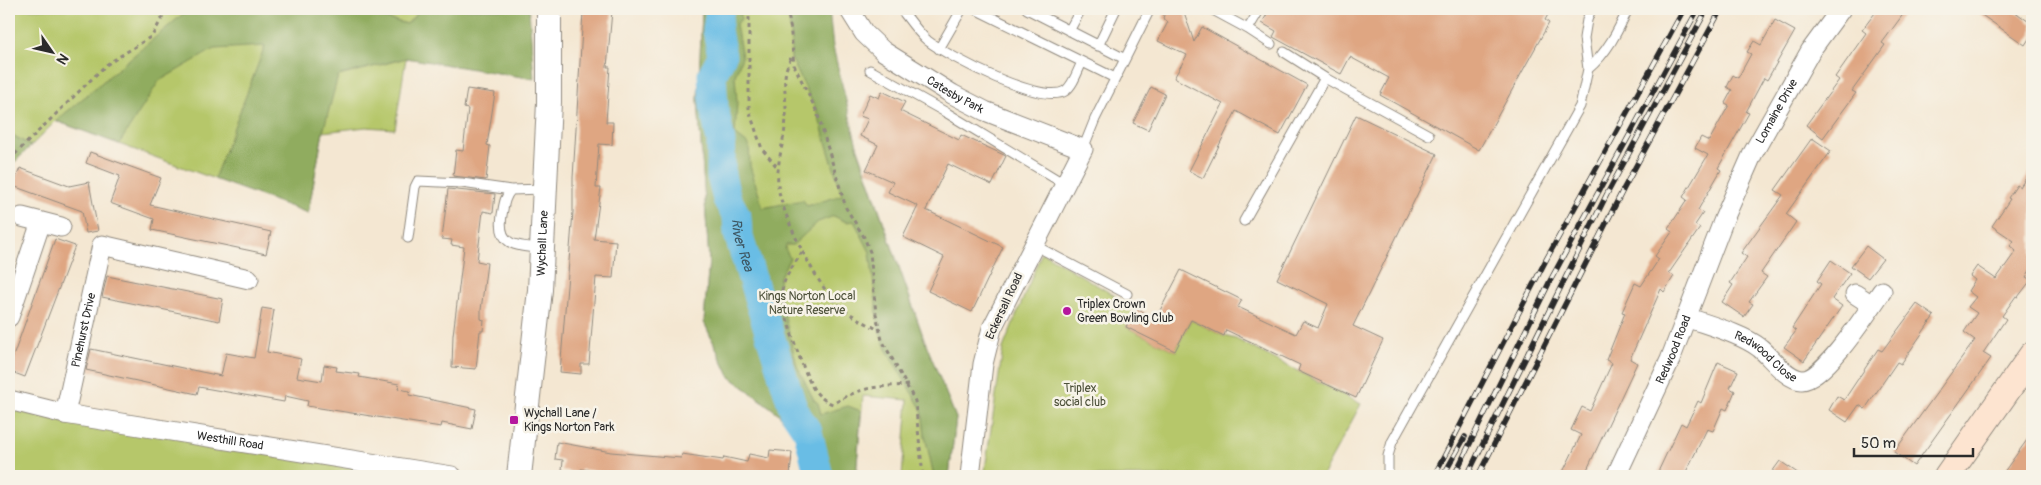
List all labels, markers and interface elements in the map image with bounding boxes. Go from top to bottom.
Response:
north arrow [28,28,78,78]
text: N [53,50,72,68]
street label: Catesby Park [924,73,986,117]
street label: Lomaine Drive [1753,76,1801,147]
street label: Wychall Lane [534,210,552,276]
water label: River Rea [728,218,758,275]
street label: Eckersall Road [983,270,1026,342]
park label: Kings Norton Local Nature Reserve [758,289,856,318]
street label: Pinehurst Drive [68,291,99,369]
place label: Triplex Crown Green Bowling Club [1077,297,1174,326]
marker: Triplex Crown Green Bowling Club [1061,305,1073,317]
street label: Redwood Road [1653,313,1695,387]
street label: Redwood Close [1732,328,1799,386]
park label: Triplex social club [1054,381,1106,410]
place label: Wychall Lane / Kings Norton Park [524,406,614,435]
marker: Wychall Lane / Kings Norton Park [508,414,520,426]
scale bar [1854,425,1972,457]
street label: Westhill Road [196,428,265,454]
text: 50 m [1861,434,1896,453]

